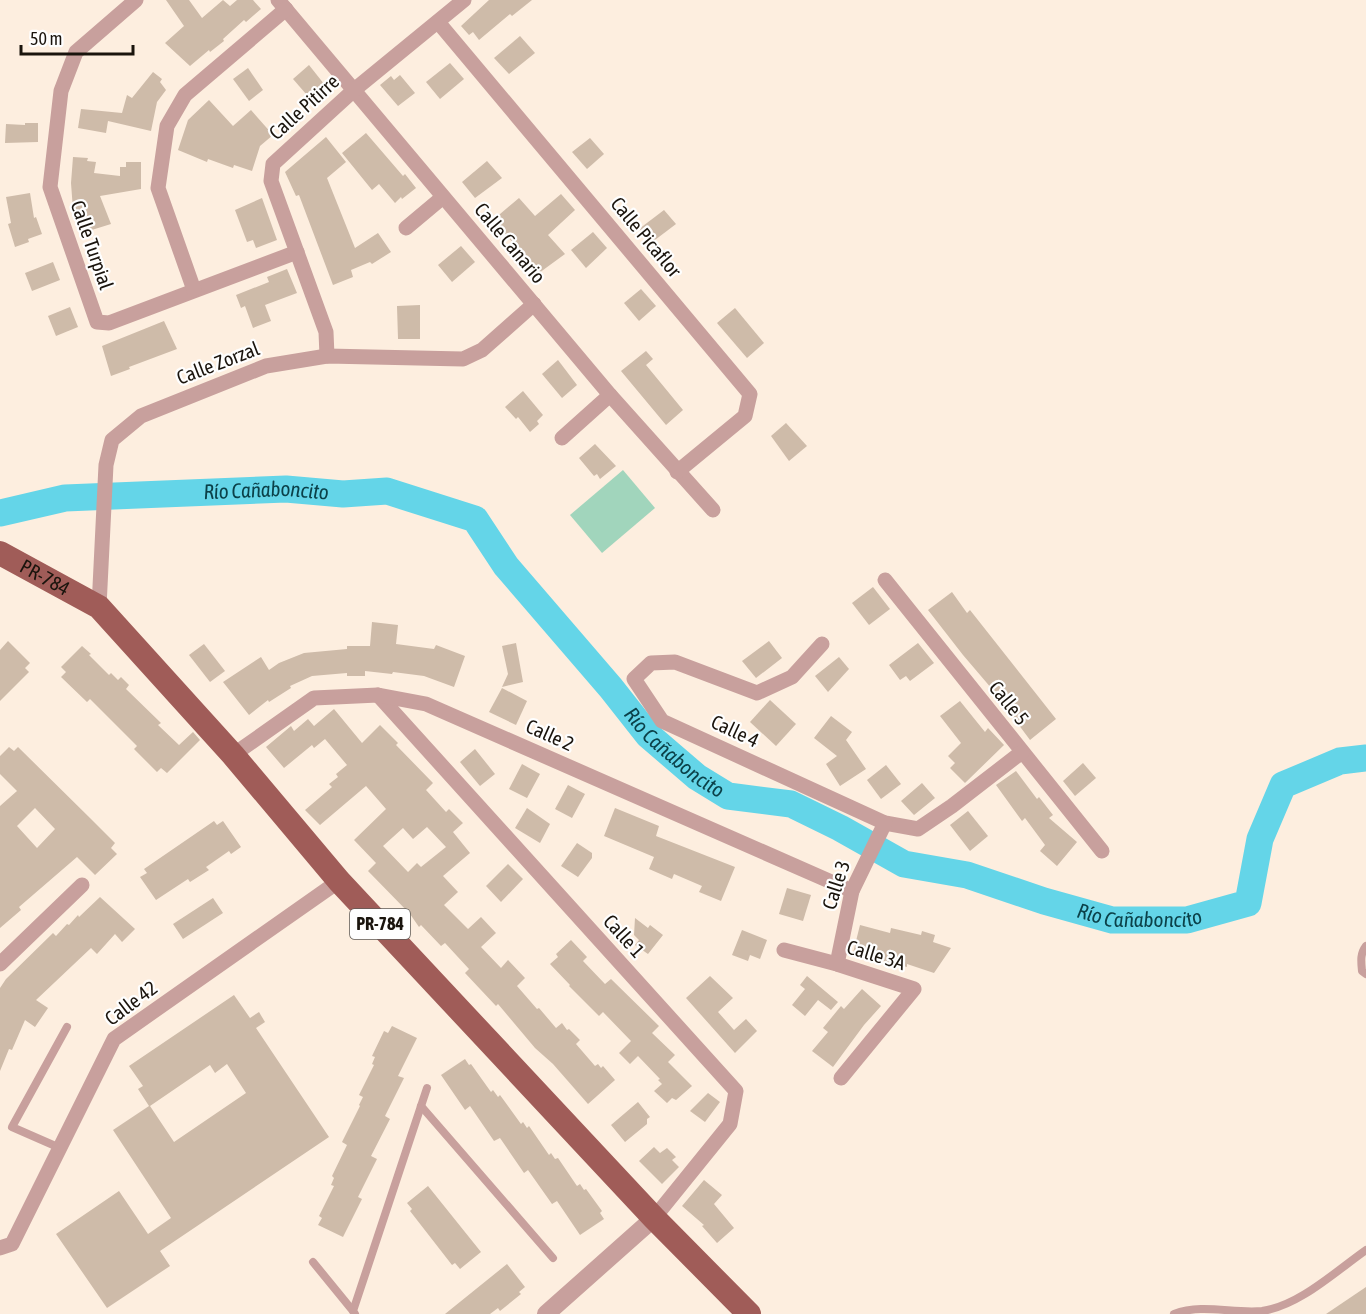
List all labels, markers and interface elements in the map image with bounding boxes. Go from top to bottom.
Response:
scale bar [21,18,134,56]
text: 50 m [30,28,62,49]
street label: Calle Pitirre [264,69,343,144]
street label: Calle Picaflor [606,192,687,282]
street label: Calle Turpial [67,197,119,293]
street label: Calle Canario [470,198,551,288]
street label: Calle Zorzal [173,336,263,389]
water label: Río Cañaboncito [203,476,330,504]
street label: PR-784 [16,554,74,600]
street label: Calle 5 [985,676,1034,729]
water label: Río Cañaboncito [620,702,729,802]
street label: Calle 4 [708,710,763,752]
street label: Calle 2 [523,714,578,755]
street label: Calle 3 [817,858,854,912]
water label: Río Cañaboncito [1075,898,1204,931]
road number: PR-784 [350,909,410,939]
street label: Calle 1 [599,909,650,962]
street label: Calle 3A [844,935,908,974]
street label: Calle 42 [100,976,161,1030]

